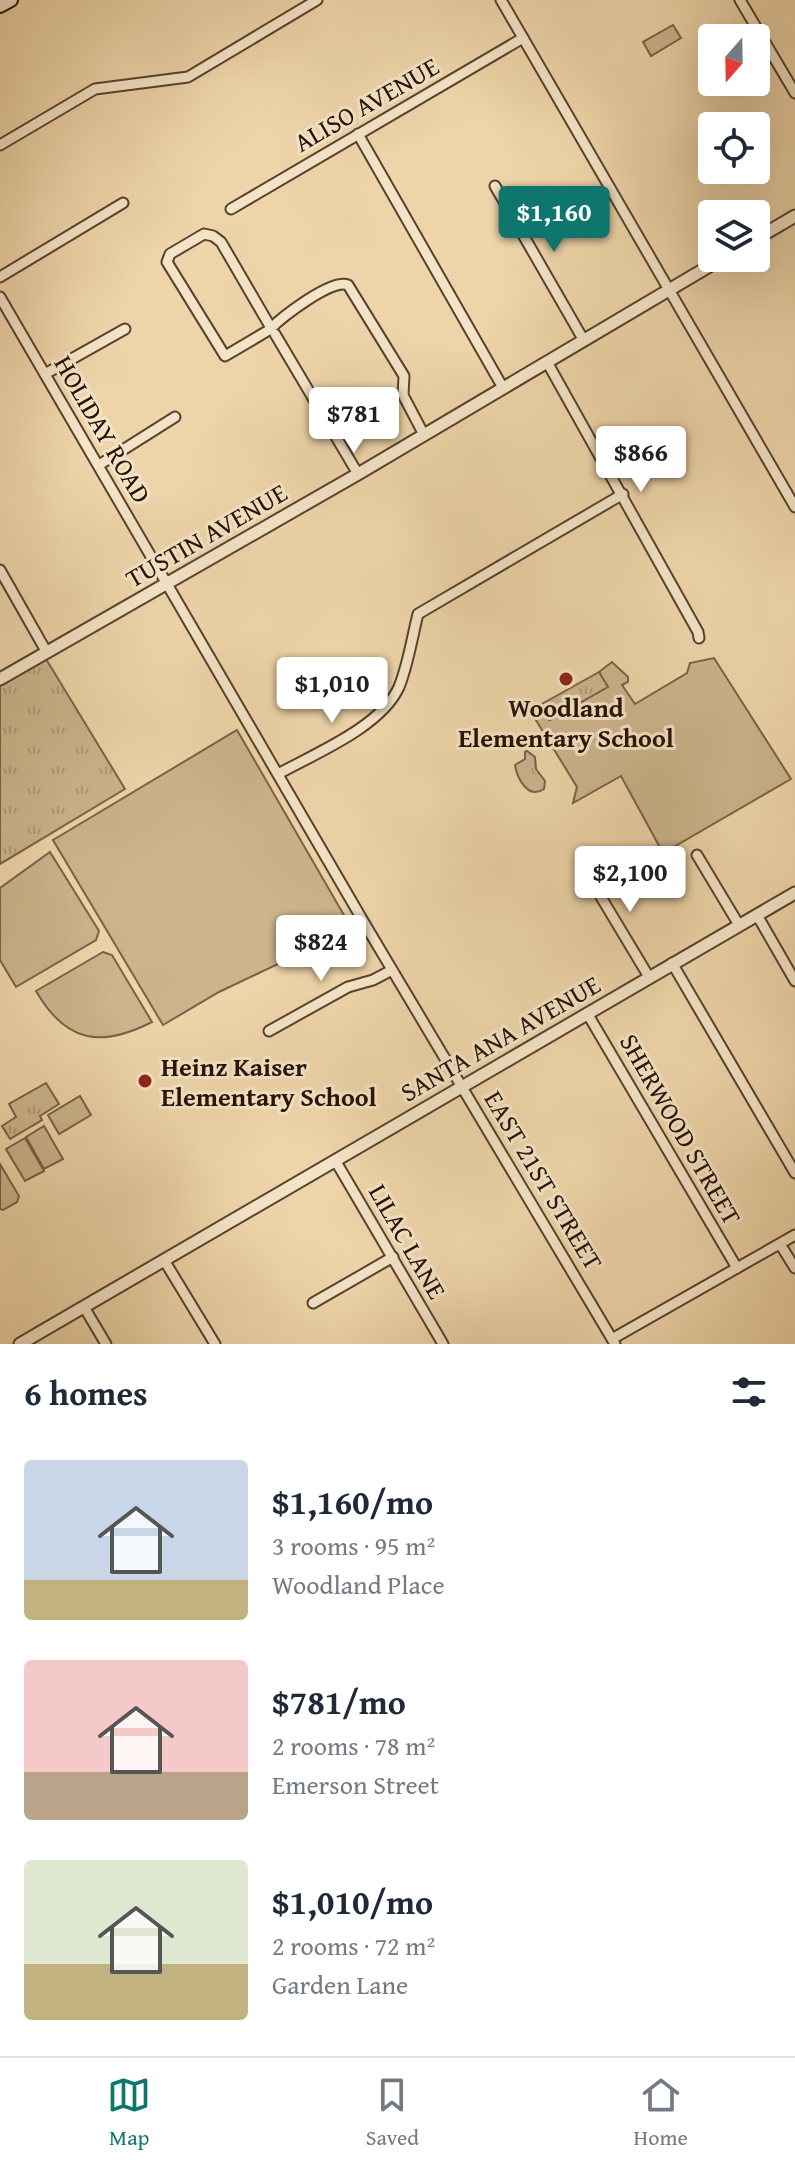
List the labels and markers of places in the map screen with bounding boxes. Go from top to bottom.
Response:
pin: $1,160 [489,186,619,254]
pin: $781 [307,387,401,455]
pin: $866 [594,426,688,494]
pin: $1,010 [267,657,397,725]
marker: Woodland Elementary School [557,670,575,688]
place label: Woodland Elementary School [458,688,674,757]
pin: $2,100 [565,846,695,914]
pin: $824 [274,915,368,983]
place label: Heinz Kaiser Elementary School [161,1047,377,1116]
marker: Heinz Kaiser Elementary School [136,1072,154,1090]

